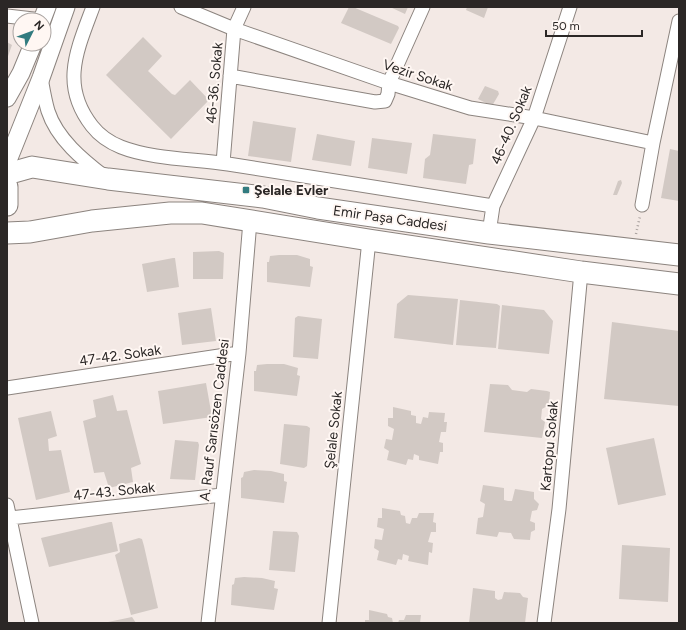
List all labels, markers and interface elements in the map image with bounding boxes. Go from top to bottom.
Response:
north arrow [12,12,52,52]
scale bar [546,12,642,38]
text: N [31,18,47,33]
text: 50 m [552,19,580,33]
street label: 46-36. Sokak [202,41,227,124]
street label: Vezir Sokak [381,56,455,95]
street label: 46-40. Sokak [487,83,536,167]
place label: Şelale Evler [254,182,329,199]
marker: Şelale Evler [241,185,251,195]
street label: Emir Paşa Caddesi [332,202,448,235]
street label: A. Rauf Sarısözen Caddesi [196,338,233,502]
street label: 47-42. Sokak [78,341,162,370]
street label: Şelale Sokak [321,390,346,470]
street label: Kartopu Sokak [537,400,562,492]
street label: 47-43. Sokak [72,479,156,504]

